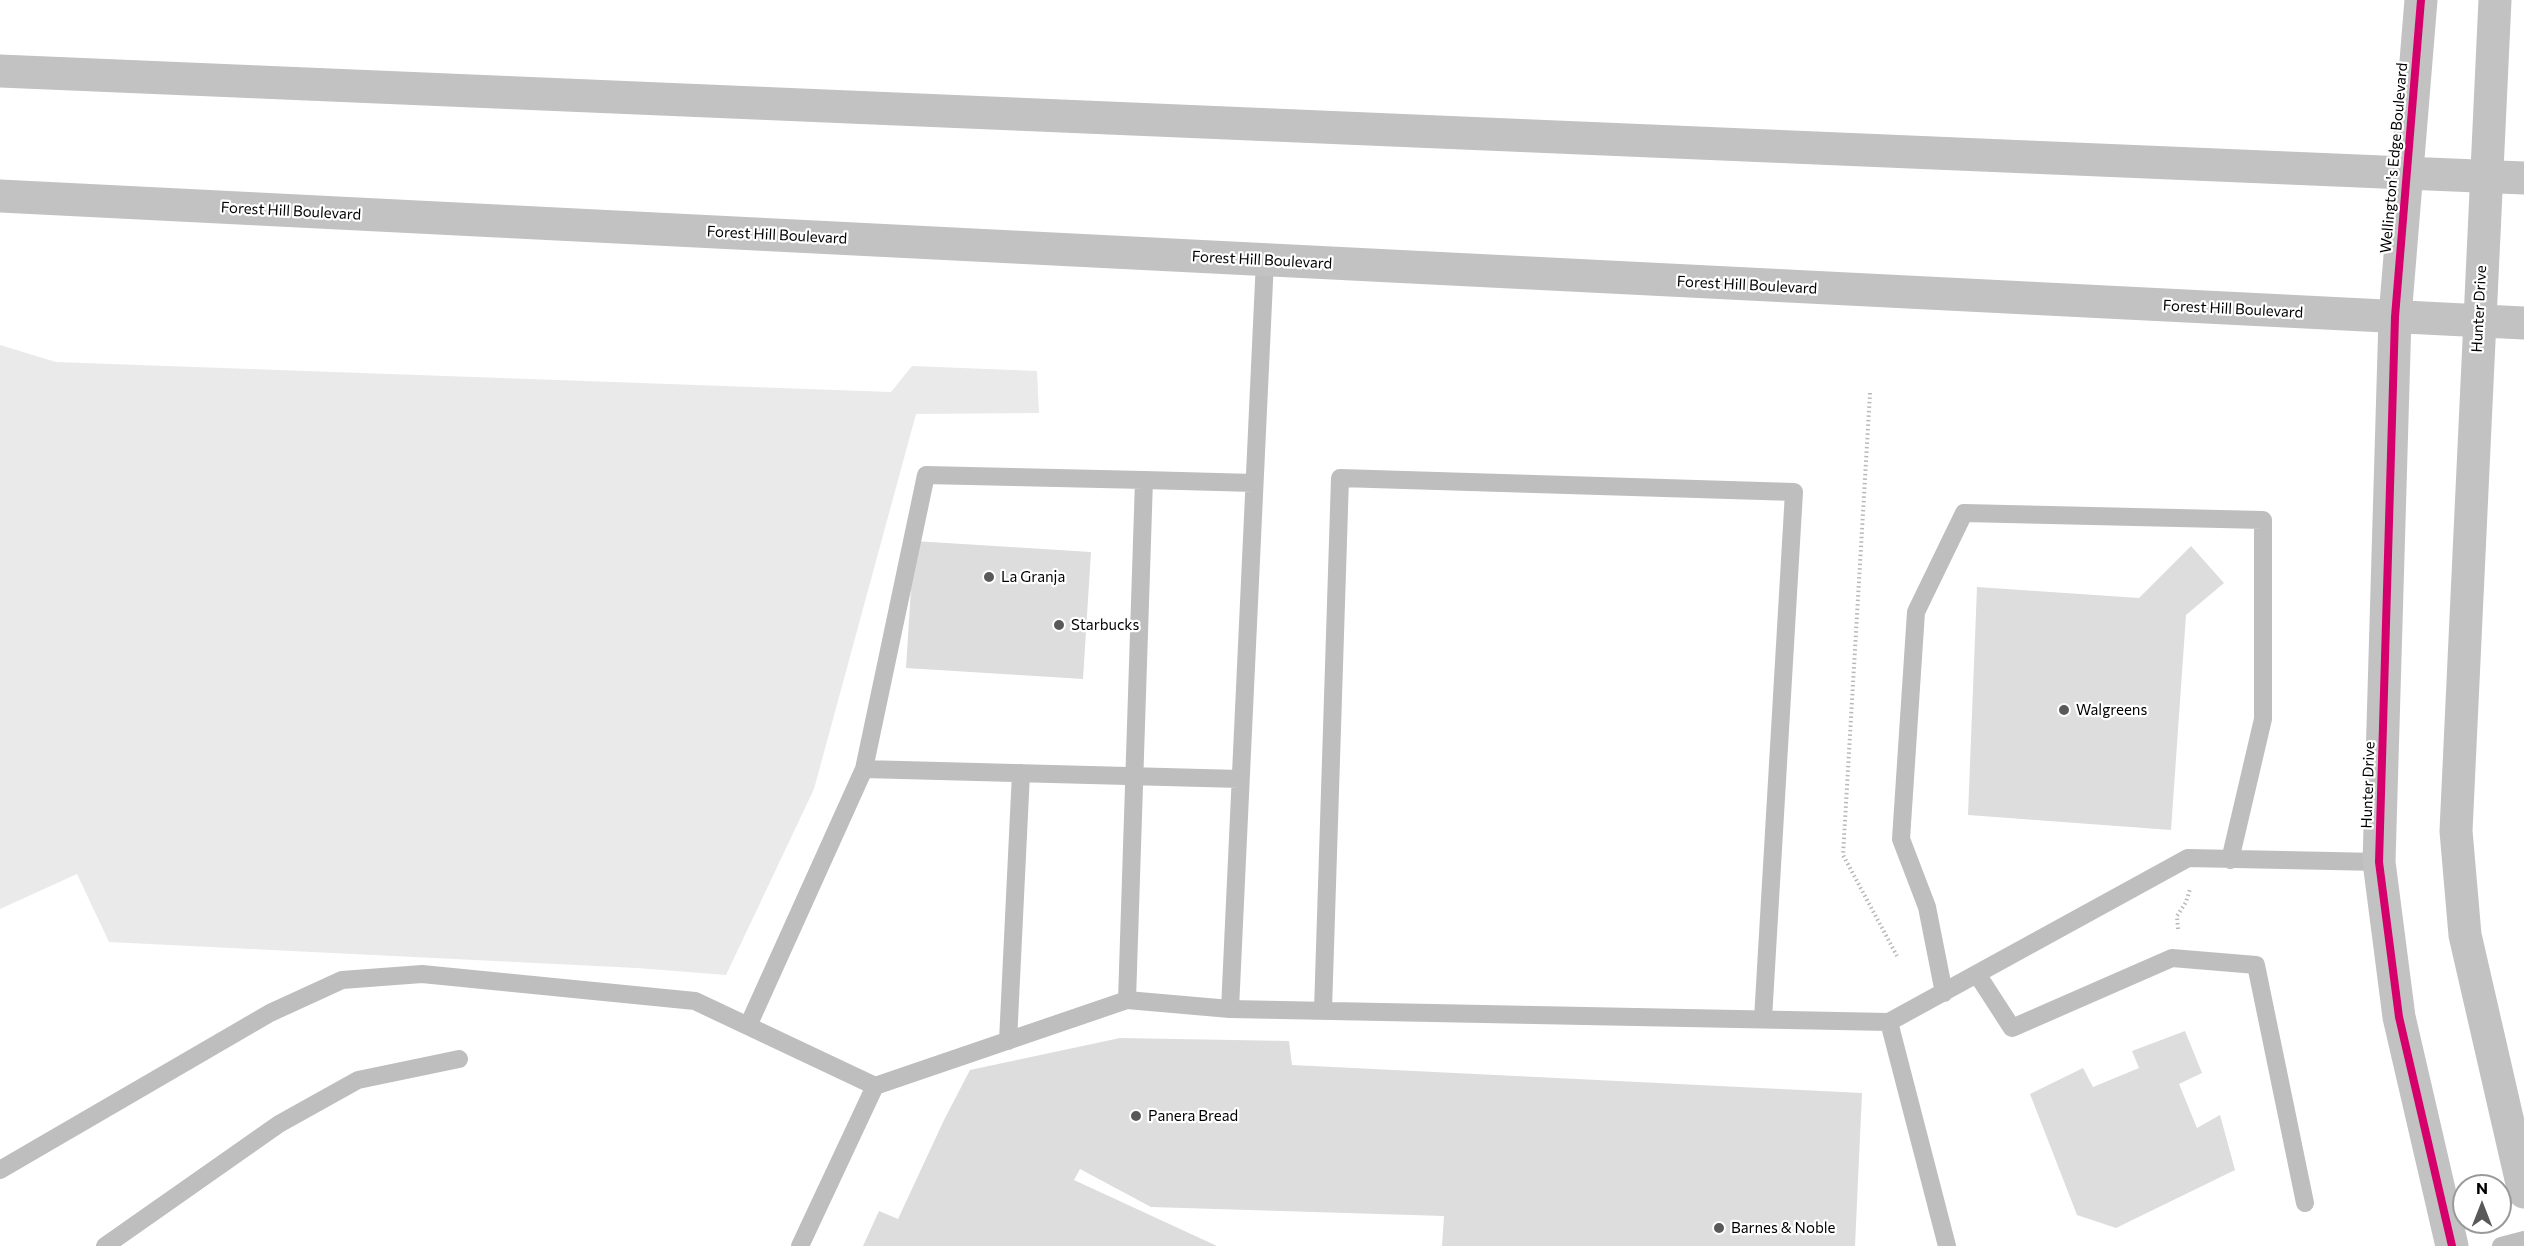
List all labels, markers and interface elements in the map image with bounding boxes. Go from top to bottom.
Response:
street label: Wellington's Edge Boulevard [2377,62,2411,254]
street label: Forest Hill Boulevard [220,198,362,224]
street label: Forest Hill Boulevard [706,222,848,248]
street label: Forest Hill Boulevard [1191,247,1333,273]
street label: Hunter Drive [2468,265,2490,353]
street label: Forest Hill Boulevard [1676,272,1818,298]
street label: Forest Hill Boulevard [2162,296,2304,322]
place label: La Granja [1001,568,1065,586]
marker: La Granja [982,570,996,584]
place label: Starbucks [1071,616,1139,634]
marker: Starbucks [1052,618,1066,632]
place label: Walgreens [2076,701,2147,719]
marker: Walgreens [2057,703,2071,717]
street label: Hunter Drive [2357,741,2379,829]
place label: Panera Bread [1148,1107,1238,1125]
marker: Panera Bread [1129,1109,1143,1123]
north arrow [2452,1174,2512,1234]
text: N [2476,1178,2488,1197]
place label: Barnes & Noble [1731,1219,1835,1237]
marker: Barnes & Noble [1712,1221,1726,1235]

